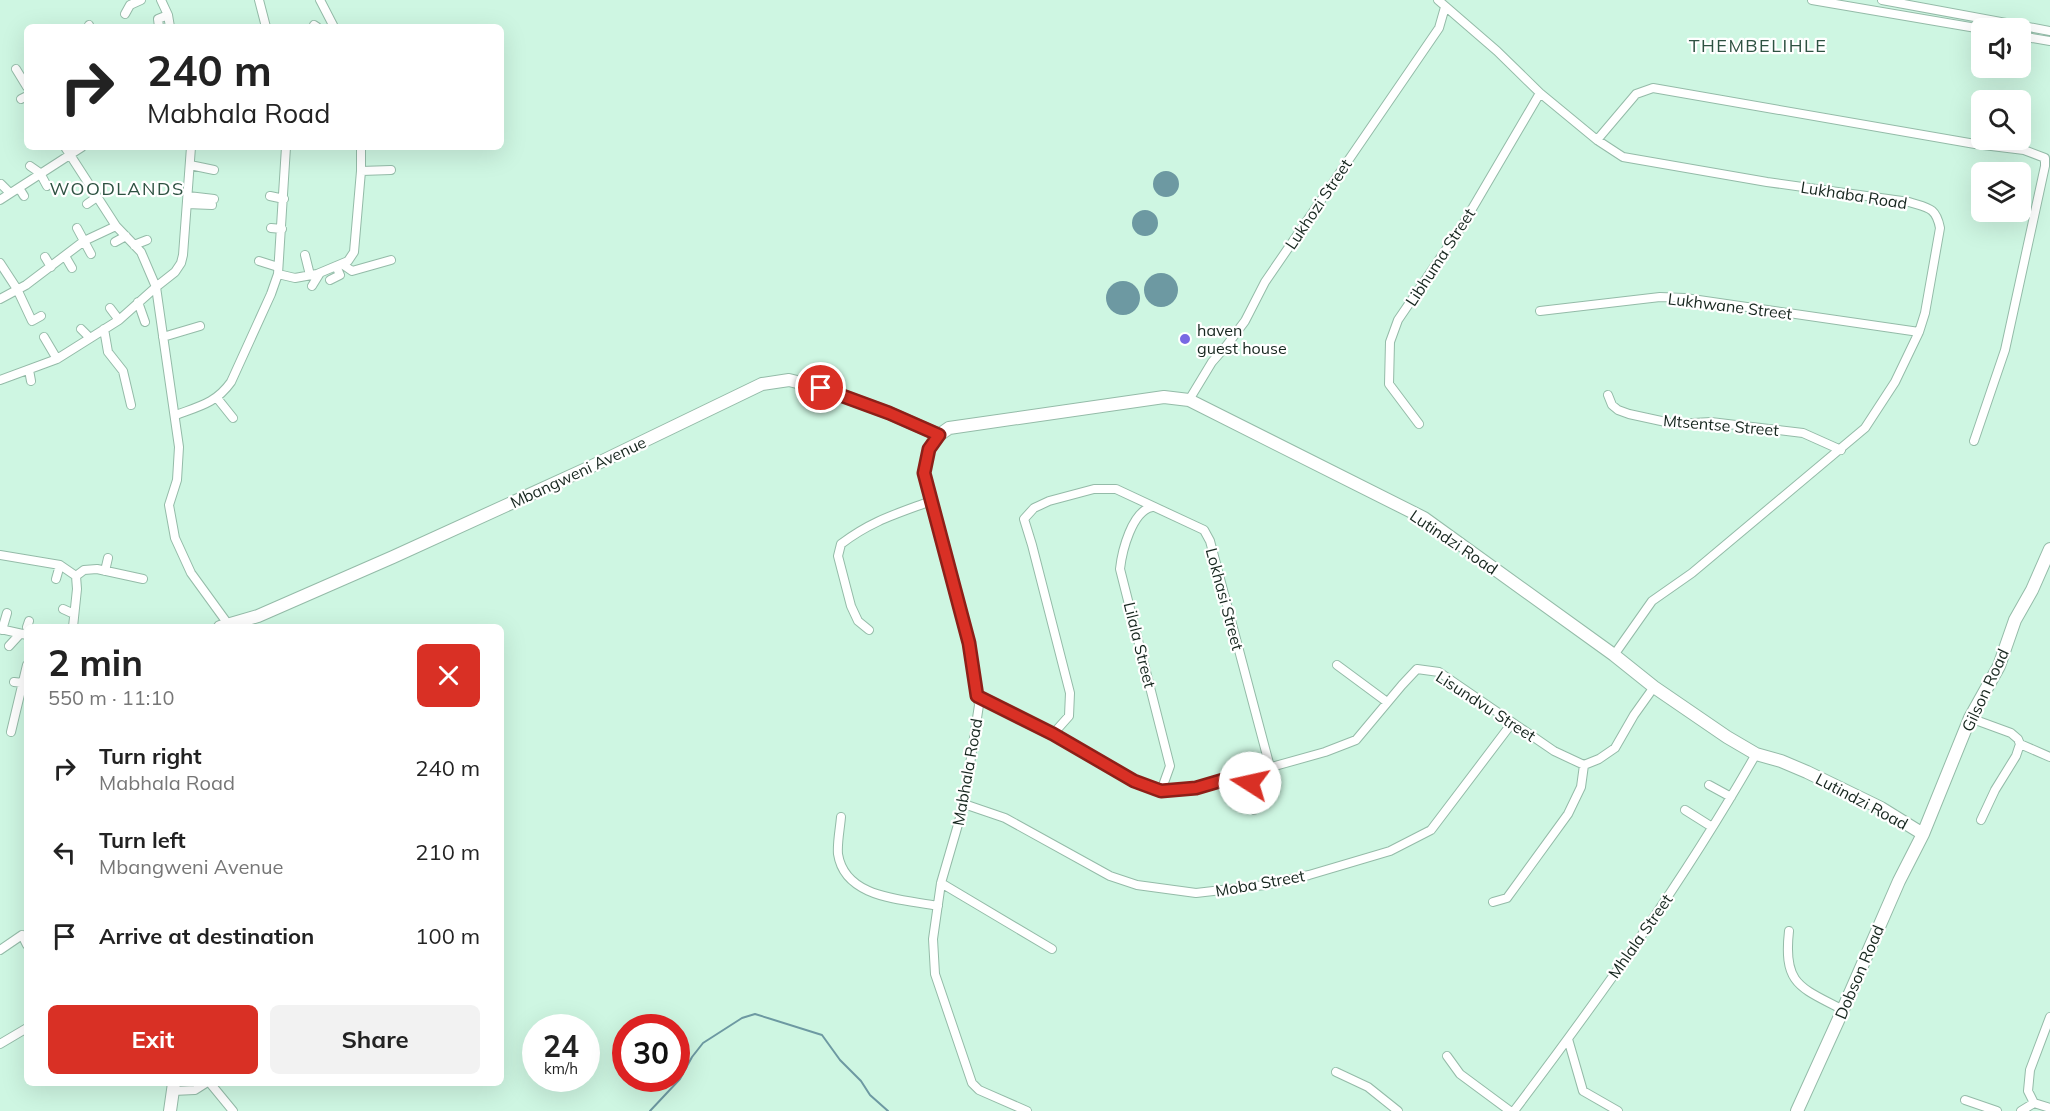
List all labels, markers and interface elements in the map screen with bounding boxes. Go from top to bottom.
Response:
map controls [1971,18,2031,222]
button: sound [1971,18,2031,78]
district label: THEMBELIHLE [1689,34,1827,57]
text: 240 m [147,44,272,97]
icon: right [48,48,126,126]
button: search [1971,90,2031,150]
text: Mabhala Road [147,96,330,130]
street label: Lukhozi Street [1280,155,1356,253]
button: layers [1971,162,2031,222]
district label: WOODLANDS [49,177,185,200]
street label: Lukhaba Road [1799,177,1909,213]
street label: Libhuma Street [1401,204,1479,310]
street label: Lukhwane Street [1667,288,1794,324]
place label: haven guest house [1197,320,1287,358]
marker: haven guest house [1178,332,1192,346]
pin [795,362,846,413]
icon: arrive [804,371,837,404]
street label: Mtsentse Street [1662,410,1780,440]
street label: Mbangweni Avenue [507,432,649,512]
street label: Lutindzi Road [1406,505,1502,579]
street label: Lokhasi Street [1202,546,1248,653]
street label: Lilala Street [1120,600,1160,690]
text: 2 min [48,640,143,685]
button: close [417,644,480,707]
street label: Gilson Road [1957,645,2013,735]
street label: Lisundvu Street [1432,666,1540,746]
text: 550 m · 11:10 [48,685,174,710]
street label: Mabhala Road [948,717,986,827]
text: Turn right [99,742,202,770]
position arrow [1218,751,1282,815]
icon: right [48,752,81,785]
text: 240 m [415,754,480,782]
street label: Lutindzi Road [1812,768,1912,834]
text: Mabhala Road [99,770,235,795]
text: Turn left [99,826,186,854]
icon: left [48,836,81,869]
text: 210 m [415,838,480,866]
text: Mbangweni Avenue [99,854,283,879]
street label: Moba Street [1214,865,1307,901]
street label: Mhlala Street [1604,890,1677,982]
icon: arrive [48,920,81,953]
text: Arrive at destination [99,922,314,950]
text: 100 m [415,922,480,950]
street label: Dobson Road [1830,922,1888,1022]
button: Exit [48,1005,258,1074]
button: Share [270,1005,480,1074]
speed limit sign: 30 [612,1014,690,1092]
text: 24 [543,1027,579,1065]
text: km/h [544,1059,578,1078]

